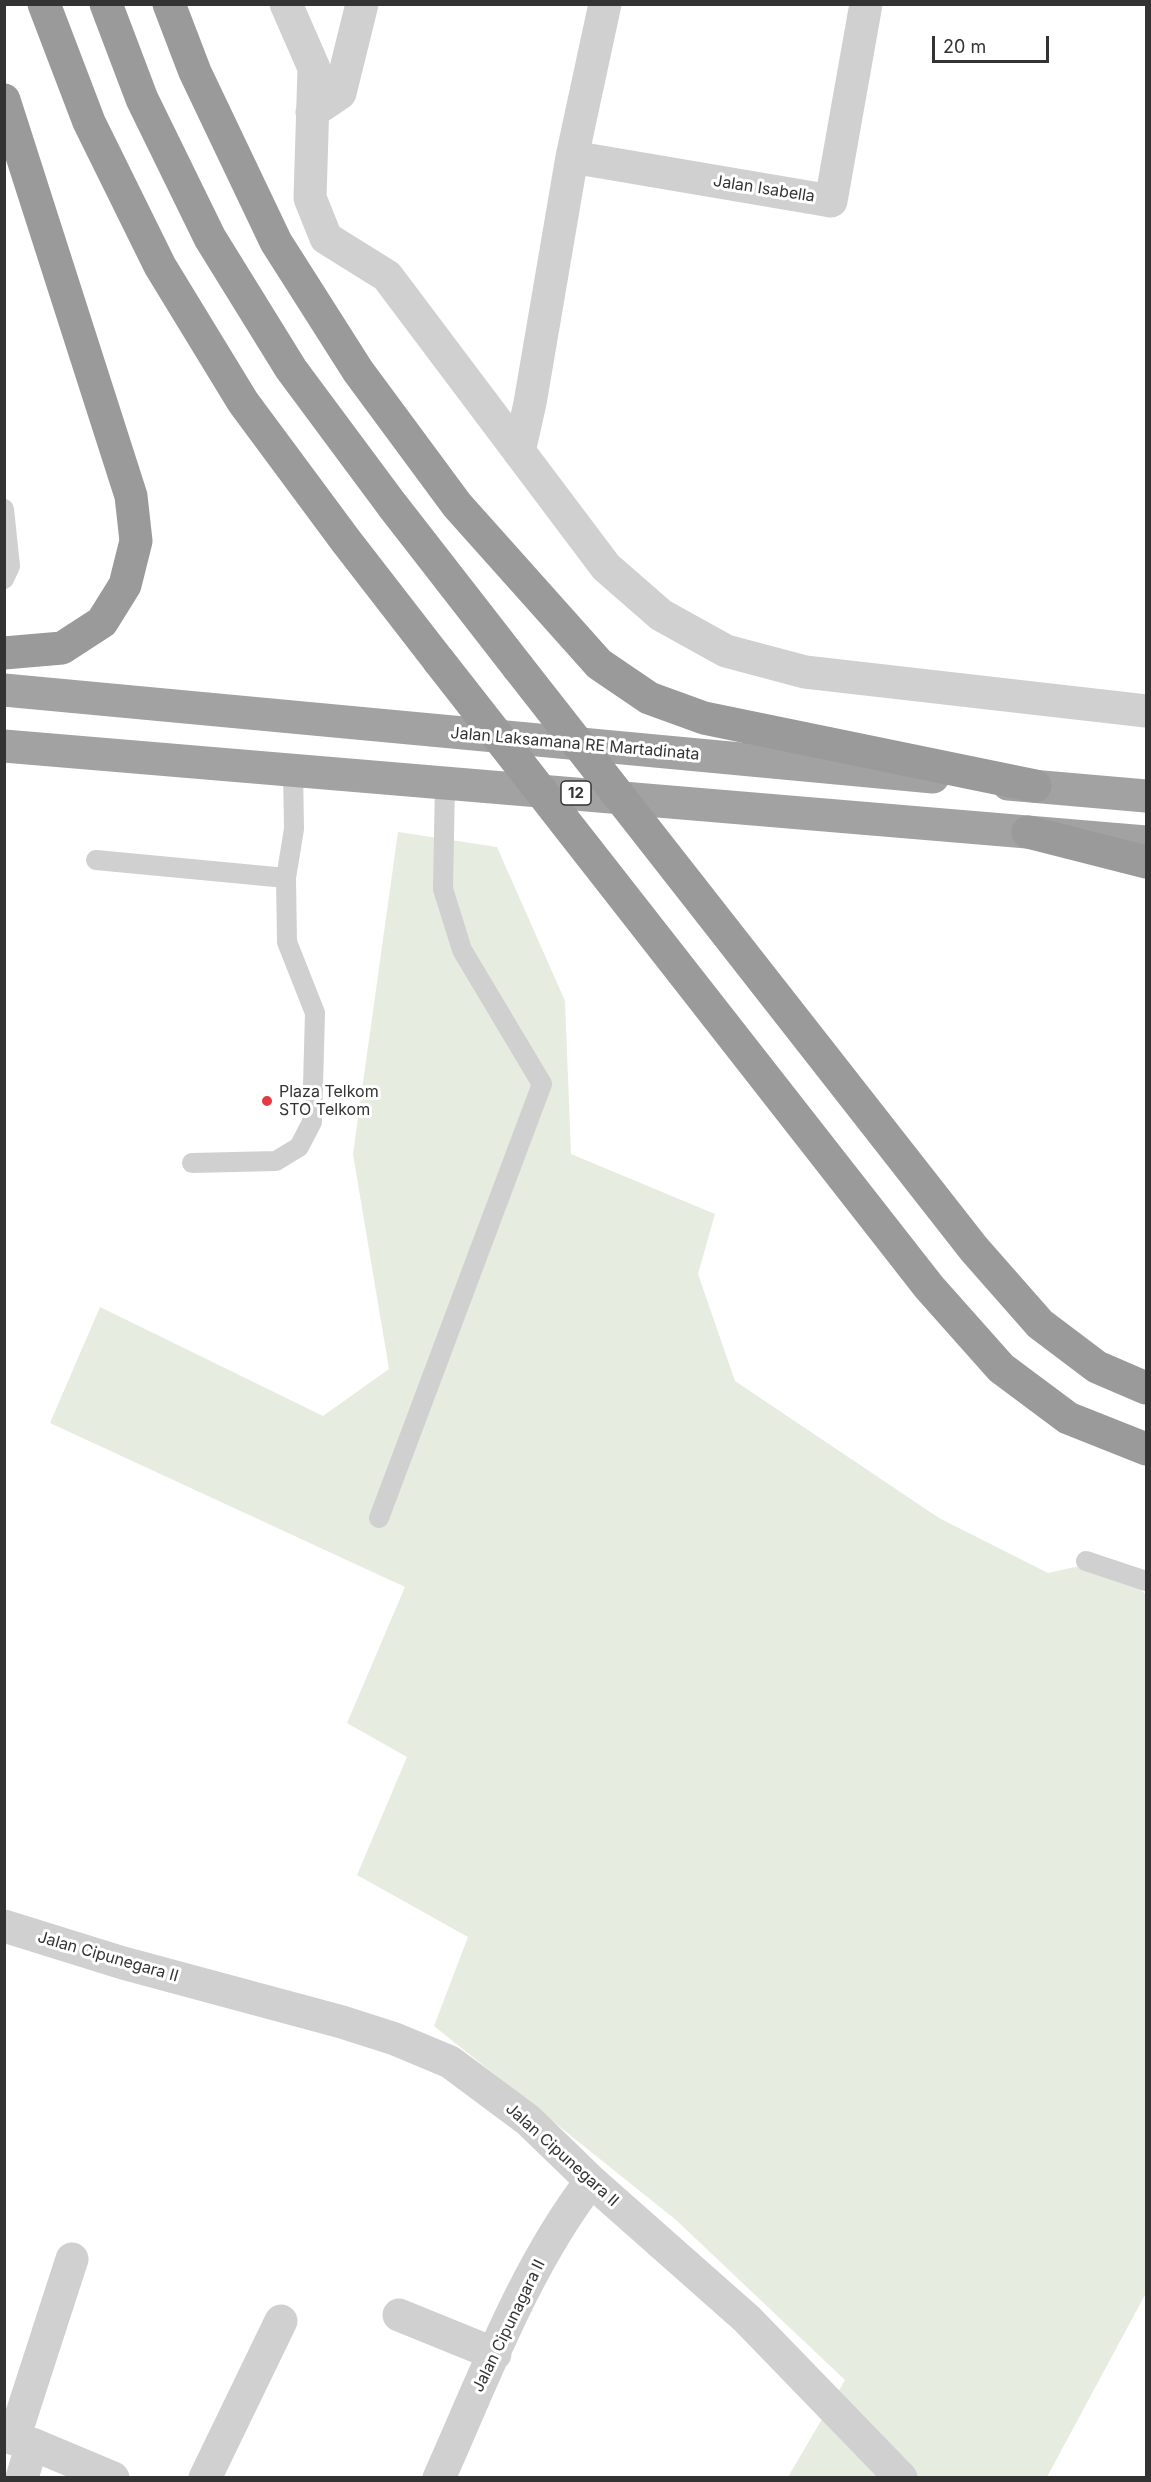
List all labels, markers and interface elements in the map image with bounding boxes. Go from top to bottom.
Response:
scale bar [935,24,1052,62]
text: 20 m [943,36,986,57]
street label: Jalan Isabella [712,171,816,207]
street label: Jalan Laksamana RE Martadinata [450,724,700,764]
road number: 12 [561,781,591,805]
place label: Plaza Telkom STO Telkom [279,1082,379,1120]
marker: Plaza Telkom STO Telkom [260,1094,274,1108]
street label: Jalan Cipunegara II [35,1928,181,1986]
street label: Jalan Cipunegara II [502,2099,622,2211]
street label: Jalan Cipunagara II [469,2257,549,2395]

